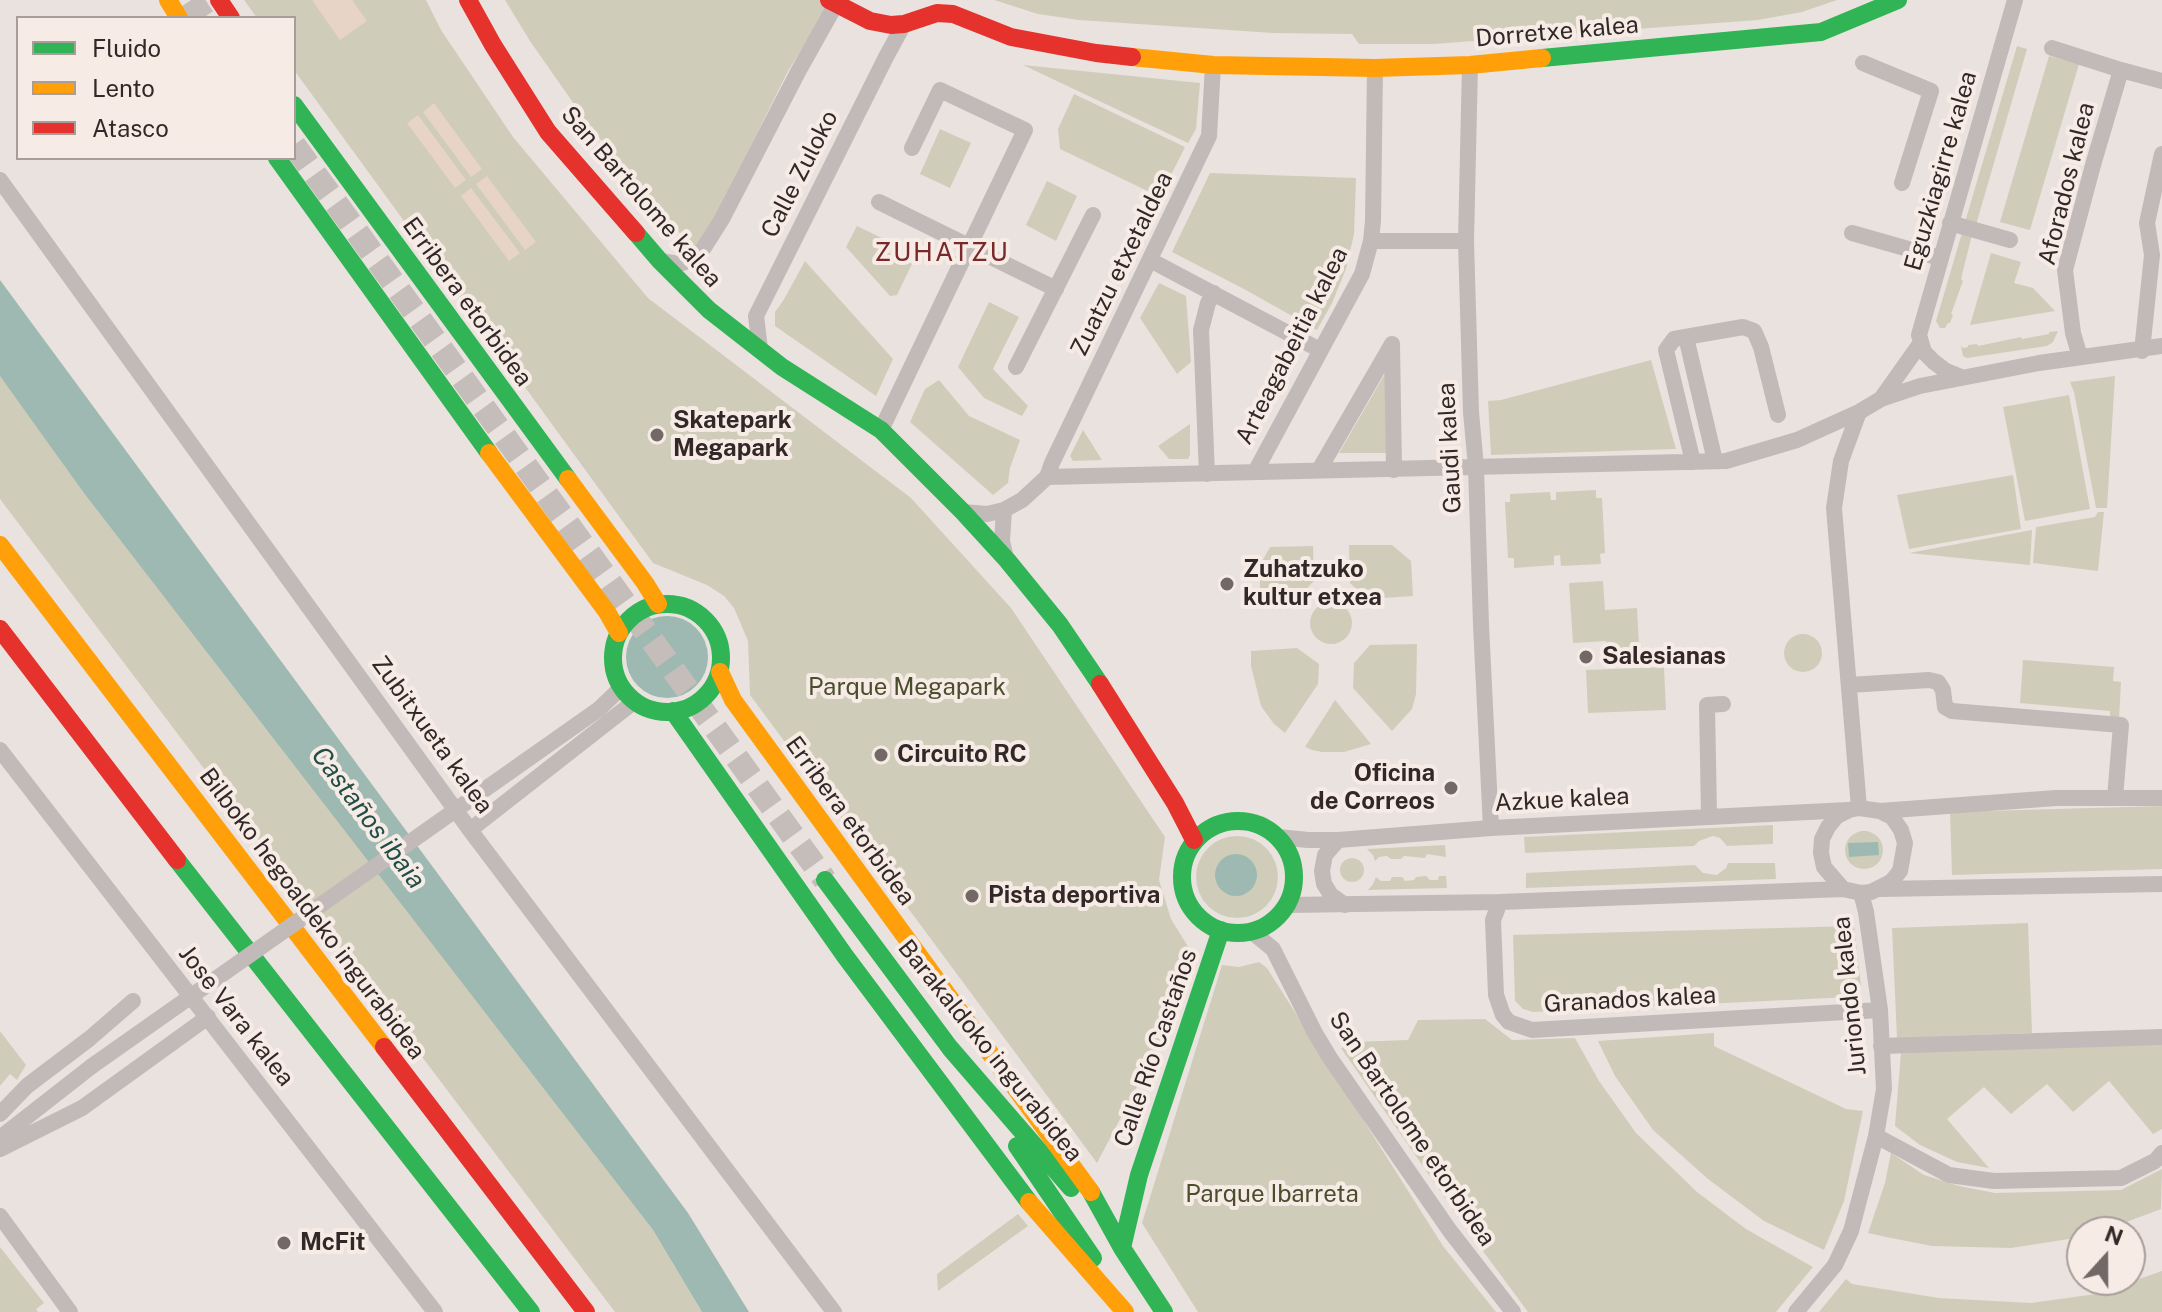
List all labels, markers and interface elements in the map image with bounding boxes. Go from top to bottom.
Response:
street label: Dorretxe kalea [1474,11,1640,53]
legend [16,16,296,160]
text: Fluido [92,34,161,62]
street label: Eguzkiagirre kalea [1899,68,1983,274]
text: Lento [92,74,155,102]
street label: Aforados kalea [2033,100,2101,268]
street label: San Bartolome kalea [555,101,727,293]
street label: Calle Zuloko [756,106,844,242]
text: Atasco [92,114,169,142]
street label: Zuatzu etxetaldea [1065,167,1179,361]
street label: Erribera etorbidea [396,212,538,392]
district label: ZUHATZU [874,237,1010,269]
street label: Arteagabeitia kalea [1230,242,1354,450]
street label: Gaudi kalea [1432,382,1468,514]
place label: Skatepark Megapark [673,407,792,463]
marker: Skatepark Megapark [648,426,666,444]
place label: Zuhatzuko kultur etxea [1243,556,1382,612]
marker: Zuhatzuko kultur etxea [1218,575,1236,593]
place label: Salesianas [1602,643,1726,671]
marker: Salesianas [1577,648,1595,666]
street label: Zubitxueta kalea [365,651,499,819]
park label: Parque Megapark [808,674,1006,702]
street label: Erribera etorbidea [779,731,921,911]
water label: Castaños ibaia [305,741,431,895]
place label: Circuito RC [897,741,1027,769]
marker: Circuito RC [872,746,890,764]
place label: Oficina de Correos [1310,760,1435,816]
street label: Bilboko hegoaldeko ingurabidea [193,763,431,1065]
marker: Oficina de Correos [1442,779,1460,797]
street label: Azkue kalea [1494,782,1630,818]
place label: Pista deportiva [988,882,1160,910]
marker: Pista deportiva [963,887,981,905]
street label: Juriondo kalea [1827,915,1873,1077]
street label: Barakaldoko ingurabidea [892,934,1088,1168]
street label: Jose Vara kalea [172,940,300,1092]
street label: Calle Río Castaños [1109,945,1203,1151]
street label: Granados kalea [1543,981,1717,1019]
street label: San Bartolome etorbidea [1323,1006,1501,1252]
park label: Parque Ibarreta [1185,1181,1359,1209]
north arrow [2066,1216,2146,1296]
text: N [2101,1220,2127,1251]
place label: McFit [300,1229,366,1257]
marker: McFit [275,1234,293,1252]

